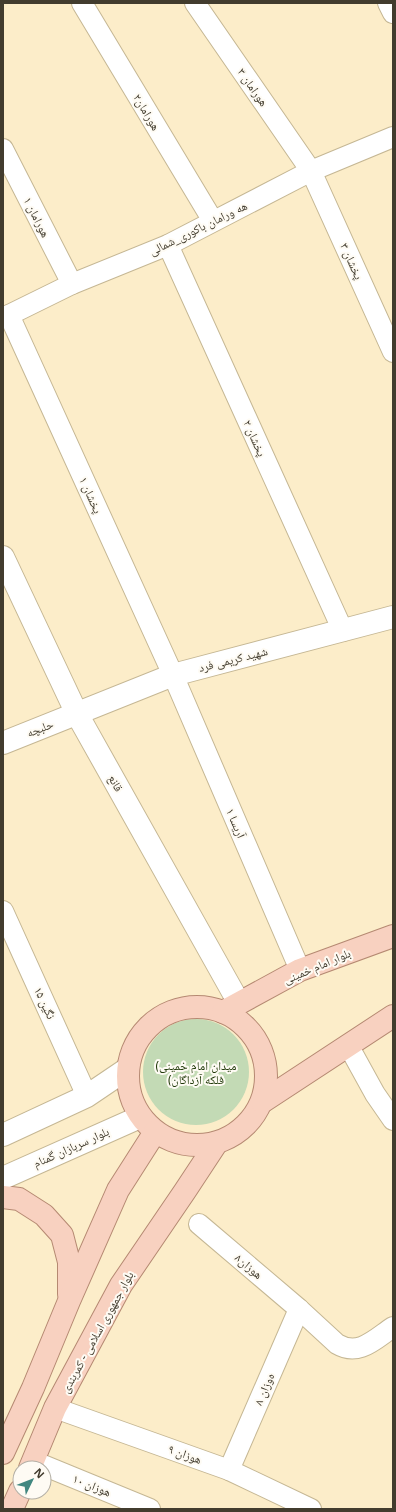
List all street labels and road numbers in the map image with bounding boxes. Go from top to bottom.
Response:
street label: هورامان ۳ [234,64,272,110]
street label: هورامان۲ [129,90,165,134]
street label: هورامان ۱ [20,194,54,240]
street label: هه ورامان باکوری_شمالی [146,197,250,259]
street label: پخشان ۳ [336,240,368,283]
street label: پخشان ۲ [239,417,271,460]
street label: پخشان ۱ [75,474,107,517]
street label: شهید کریمی فرد [197,642,269,676]
street label: حلبچه [24,715,56,741]
street label: قانع [104,771,128,795]
street label: آریسا ۱ [222,805,250,842]
street label: بلوار امام خمینی [281,944,353,988]
street label: نگین ۱۵ [30,984,60,1022]
street label: بلوار سربازان گمنام [30,1123,112,1171]
street label: هوزان۸ [231,1249,267,1283]
street label: بلوار جمهوری اسلامی - کمربندی [56,1268,138,1396]
street label: ەوزان ۸ [250,1370,278,1408]
street label: هوزان ۹ [166,1440,204,1468]
street label: هوزان ۱۰ [70,1470,114,1500]

